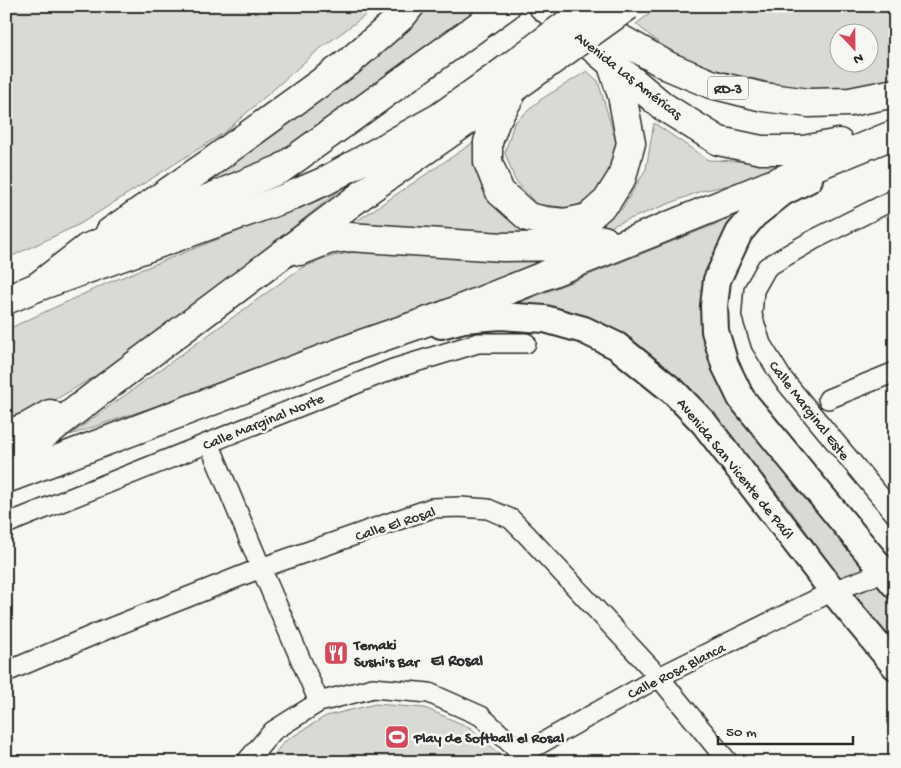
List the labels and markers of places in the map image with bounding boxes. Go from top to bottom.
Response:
place label: Temaki Sushi's Bar [353,637,421,672]
restaurant icon: Temaki Sushi's Bar [323,640,349,666]
sports icon: Play de Softball el Rosal [384,724,410,750]
place label: Play de Softball el Rosal [413,730,565,748]

